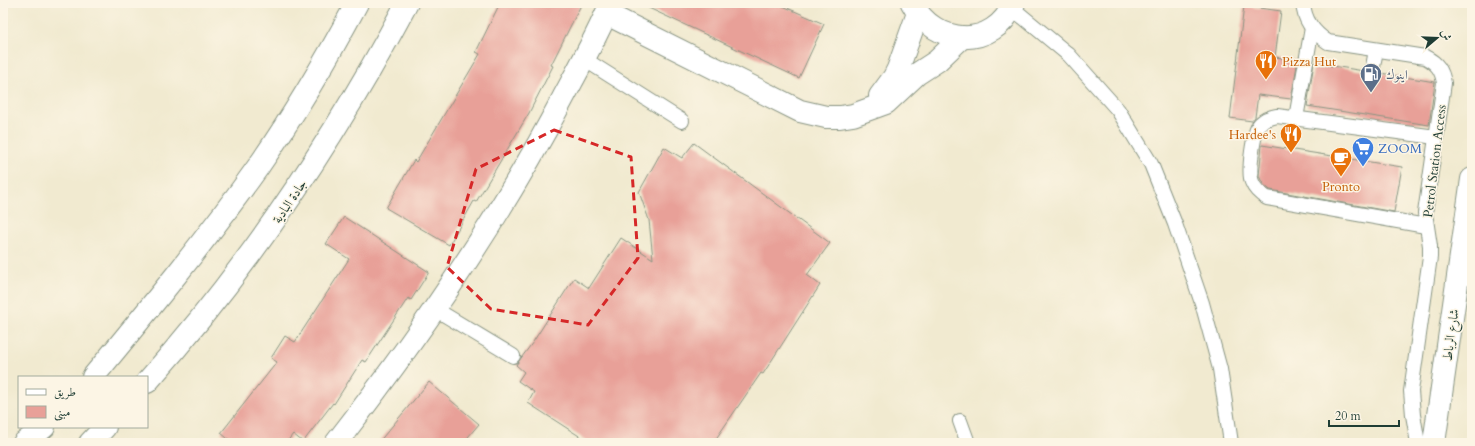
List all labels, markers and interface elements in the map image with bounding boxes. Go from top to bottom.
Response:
north arrow [1417,18,1457,58]
text: ش [1437,27,1455,43]
restaurant icon: Pizza Hut [1253,48,1279,81]
place label: Pizza Hut [1282,53,1336,71]
fuel station icon: اينوك [1358,61,1384,94]
place label: اينوك [1386,66,1408,84]
street label: Petrol Station Access [1419,104,1451,219]
restaurant icon: Hardee's [1278,121,1304,154]
place label: Hardee's [1229,126,1276,144]
supermarket icon: ZOOM [1350,135,1376,168]
place label: ZOOM [1378,140,1422,158]
cafe icon: Pronto [1328,145,1354,178]
street label: جادة البادية [269,176,311,227]
place label: Pronto [1322,178,1360,196]
street label: شارع الرباط [1438,308,1466,363]
legend [18,376,148,428]
text: طريق [54,384,76,400]
scale bar [1329,402,1399,428]
text: مبنى [54,404,70,421]
text: 20 m [1335,408,1362,424]

